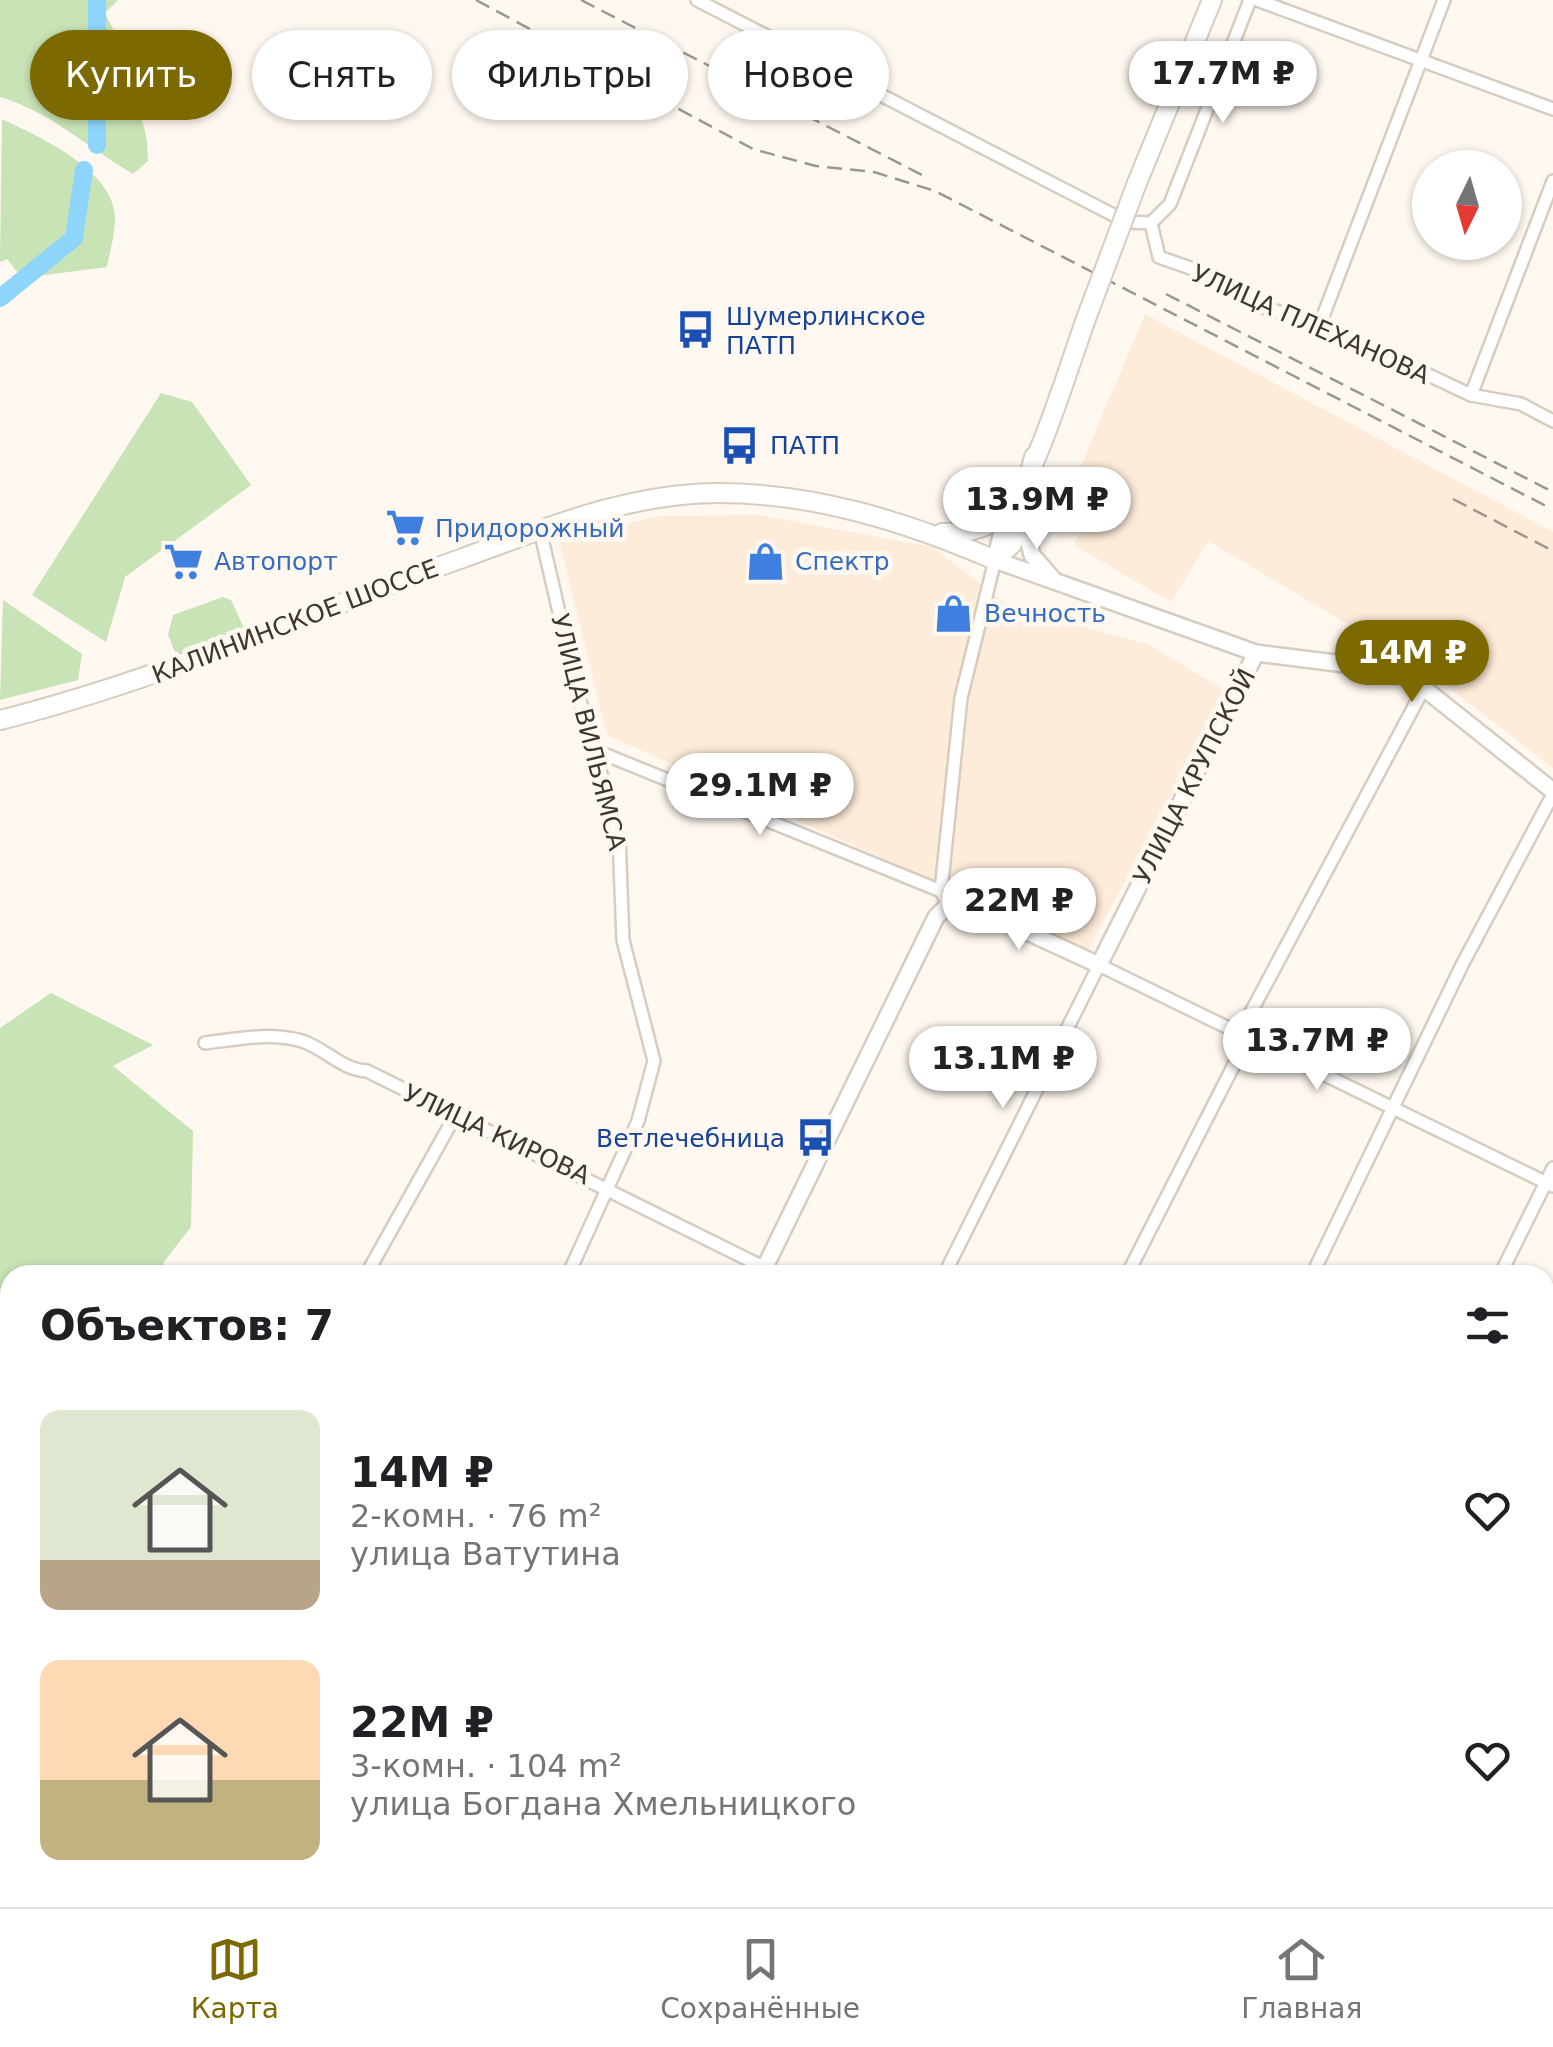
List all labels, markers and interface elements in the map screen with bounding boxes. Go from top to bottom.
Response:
chip: Купить [30,30,232,120]
chip: Снять [252,30,432,120]
chip: Фильтры [452,30,688,120]
chip: Новое [708,30,889,120]
pin: 17.7M ₽ [1131,41,1315,126]
text: 17.7M ₽ [1151,54,1295,92]
north arrow [1412,150,1522,260]
map controls [1412,150,1522,260]
street label: УЛИЦА ПЛЕХАНОВА [1187,259,1434,390]
place label: Шумерлинское ПАТП [726,302,926,360]
bus stop icon: Шумерлинское ПАТП [675,309,717,351]
bus stop icon: ПАТП [719,424,761,466]
place label: ПАТП [770,431,840,460]
pin: 13.9M ₽ [945,467,1129,552]
text: 13.9M ₽ [965,480,1109,518]
supermarket icon: Придорожный [384,507,426,549]
place label: Придорожный [435,514,625,543]
supermarket icon: Автопорт [163,540,205,582]
shop icon: Спектр [744,540,786,582]
place label: Автопорт [214,547,338,576]
place label: Спектр [795,547,890,576]
street label: КАЛИНИНСКОЕ ШОССЕ [148,553,442,690]
shop icon: Вечность [933,592,975,634]
place label: Вечность [984,599,1106,628]
street label: УЛИЦА ВИЛЬЯМСА [545,611,632,853]
pin: 14M ₽ [1342,620,1482,705]
text: 14M ₽ [1357,633,1467,671]
street label: УЛИЦА КРУПСКОЙ [1128,664,1261,889]
pin: 29.1M ₽ [668,753,852,838]
text: 29.1M ₽ [688,766,832,804]
pin: 22M ₽ [949,868,1089,953]
text: 22M ₽ [964,881,1074,919]
pin: 13.7M ₽ [1225,1008,1409,1093]
text: 13.7M ₽ [1245,1021,1389,1059]
pin: 13.1M ₽ [911,1026,1095,1111]
text: 13.1M ₽ [931,1039,1075,1077]
street label: УЛИЦА КИРОВА [399,1078,595,1190]
bus stop icon: Ветлечебница [794,1117,836,1159]
place label: Ветлечебница [596,1124,785,1153]
icon: filters [1460,1298,1515,1353]
text: Объектов: 7 [40,1301,334,1350]
text: 14M ₽ [350,1448,494,1497]
icon: home [120,1450,240,1570]
icon: heart [1460,1483,1515,1538]
text: 2-комн. · 76 m² [350,1497,601,1535]
text: улица Ватутина [350,1535,621,1573]
text: 22M ₽ [350,1698,494,1747]
icon: home [120,1700,240,1820]
icon: heart [1460,1733,1515,1788]
text: 3-комн. · 104 m² [350,1747,622,1785]
text: улица Богдана Хмельницкого [350,1785,856,1823]
tab: Карта [191,1932,279,2025]
tab: Сохранённые [660,1932,860,2025]
tab: Главная [1241,1932,1362,2025]

